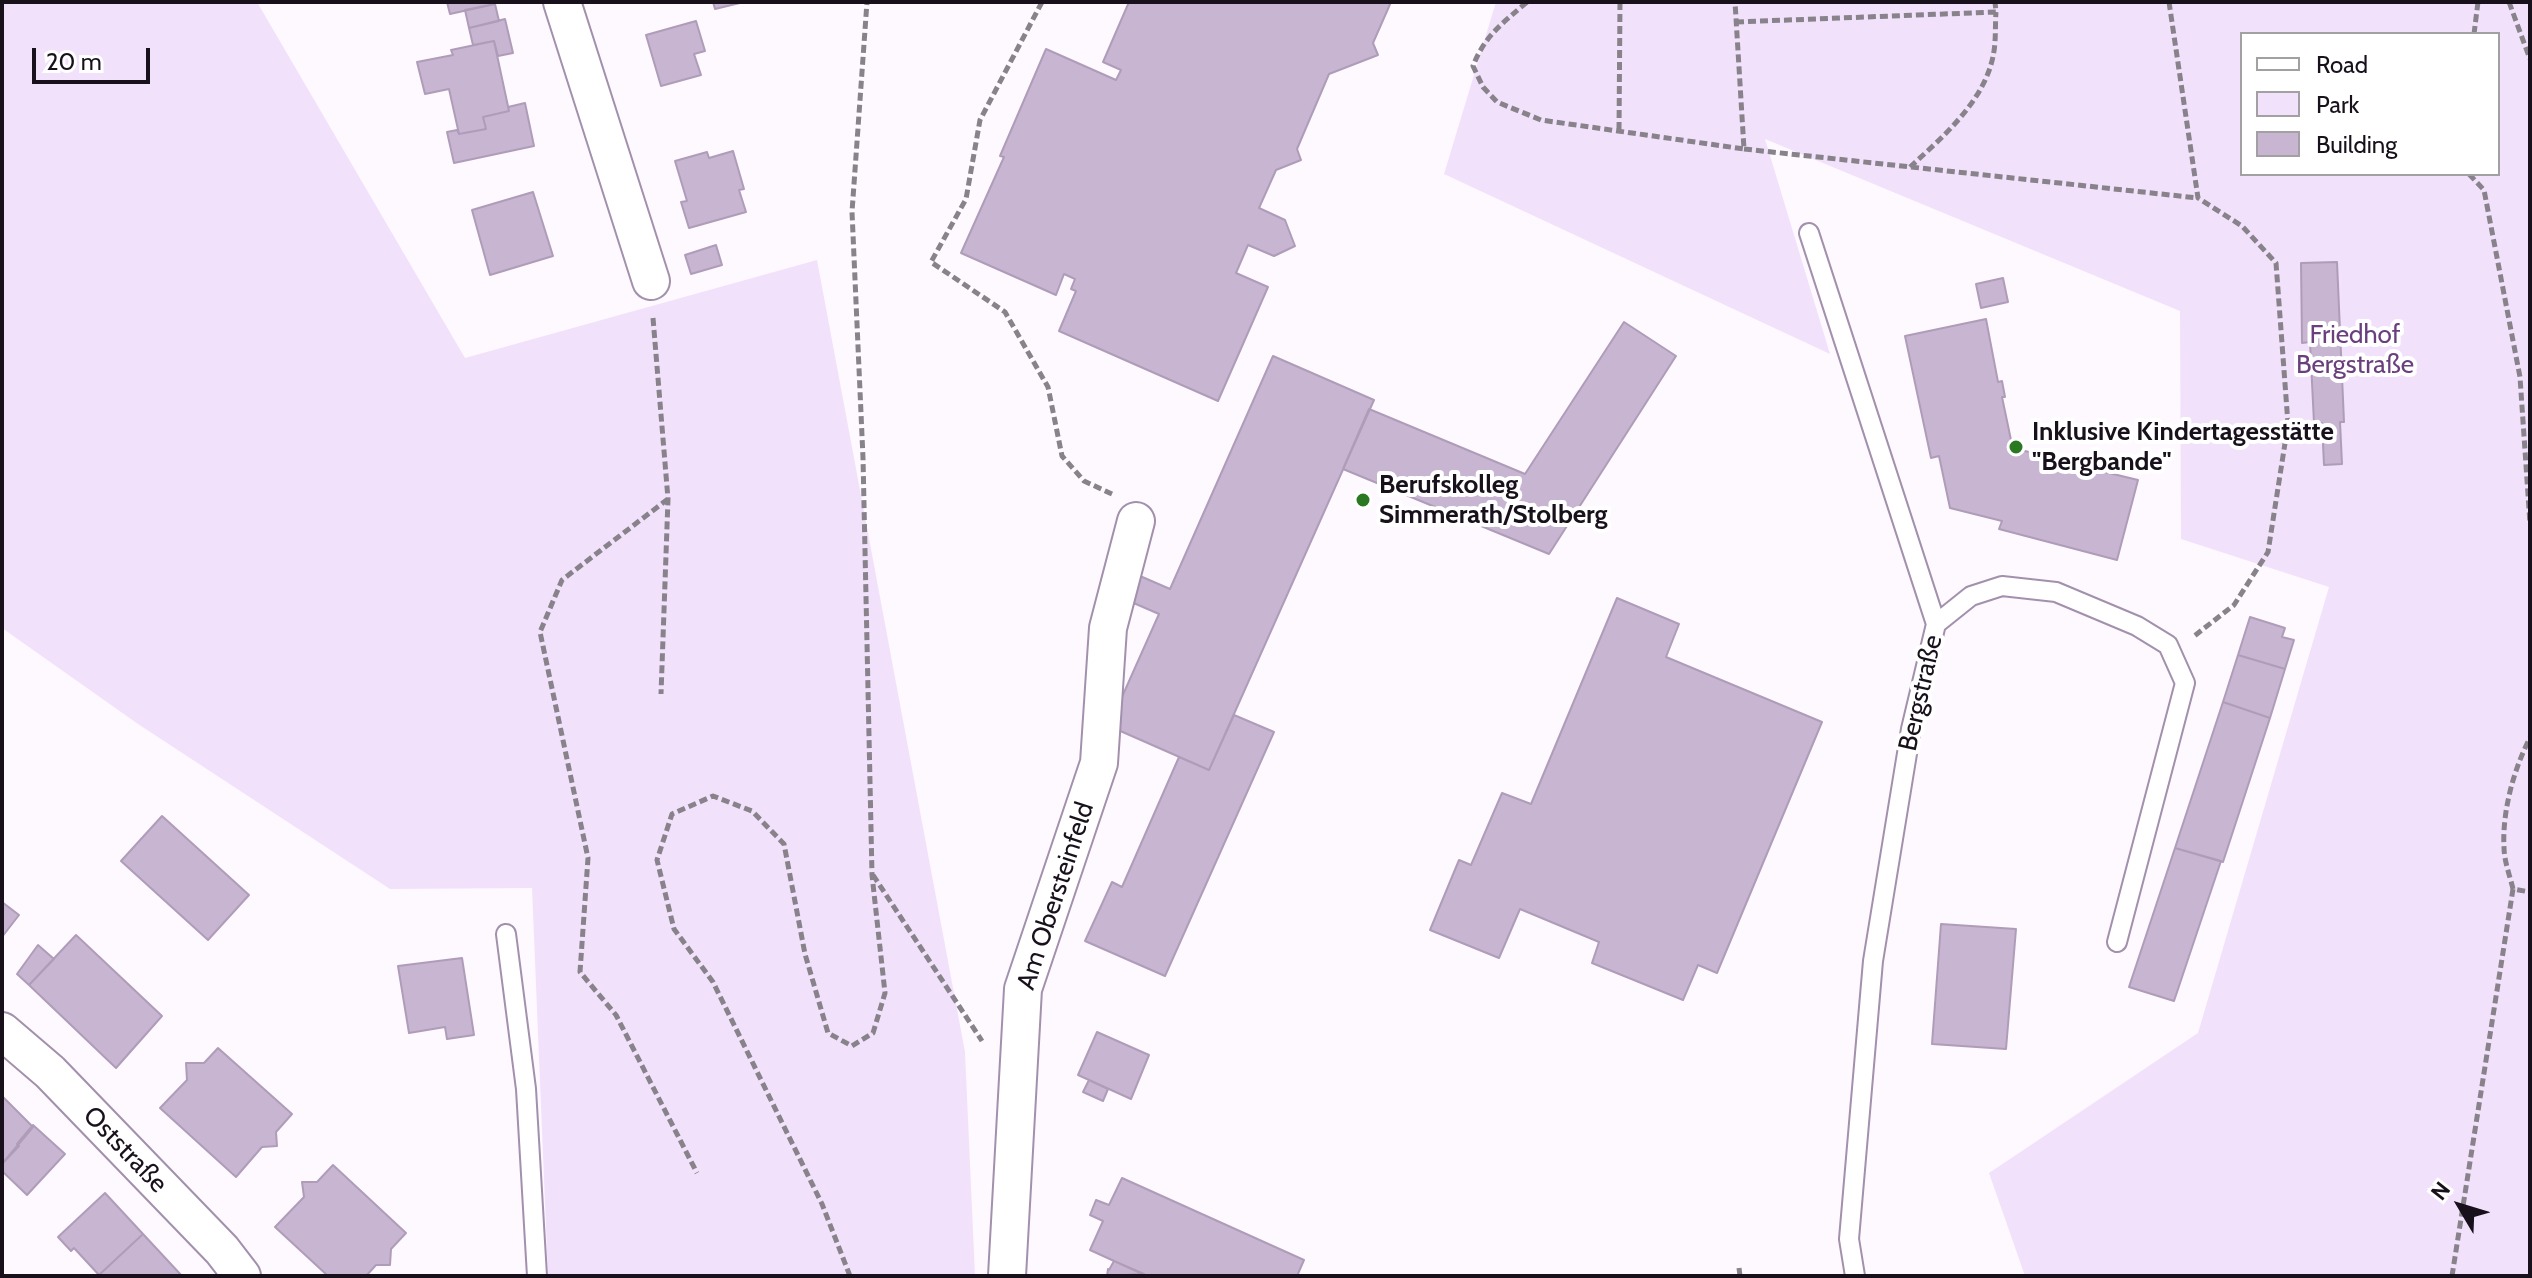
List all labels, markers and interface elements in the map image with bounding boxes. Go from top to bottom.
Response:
scale bar [36,32,154,82]
legend [2240,32,2500,176]
text: 20 m [46,47,102,76]
text: Road [2316,50,2368,79]
text: Park [2316,90,2359,119]
text: Building [2316,130,2397,159]
park label: Friedhof Bergstraße [2296,319,2414,380]
place label: Inklusive Kindertagesstätte "Bergbande" [2032,416,2334,478]
marker: Inklusive Kindertagesstätte "Bergbande" [2007,438,2025,456]
place label: Berufskolleg Simmerath/Stolberg [1379,469,1608,530]
marker: Berufskolleg Simmerath/Stolberg [1354,491,1372,509]
street label: Bergstraße [1893,632,1949,754]
street label: Am Obersteinfeld [1011,798,1101,994]
street label: Oststraße [76,1100,174,1200]
north arrow [2420,1166,2500,1246]
text: N [2425,1176,2456,1205]

